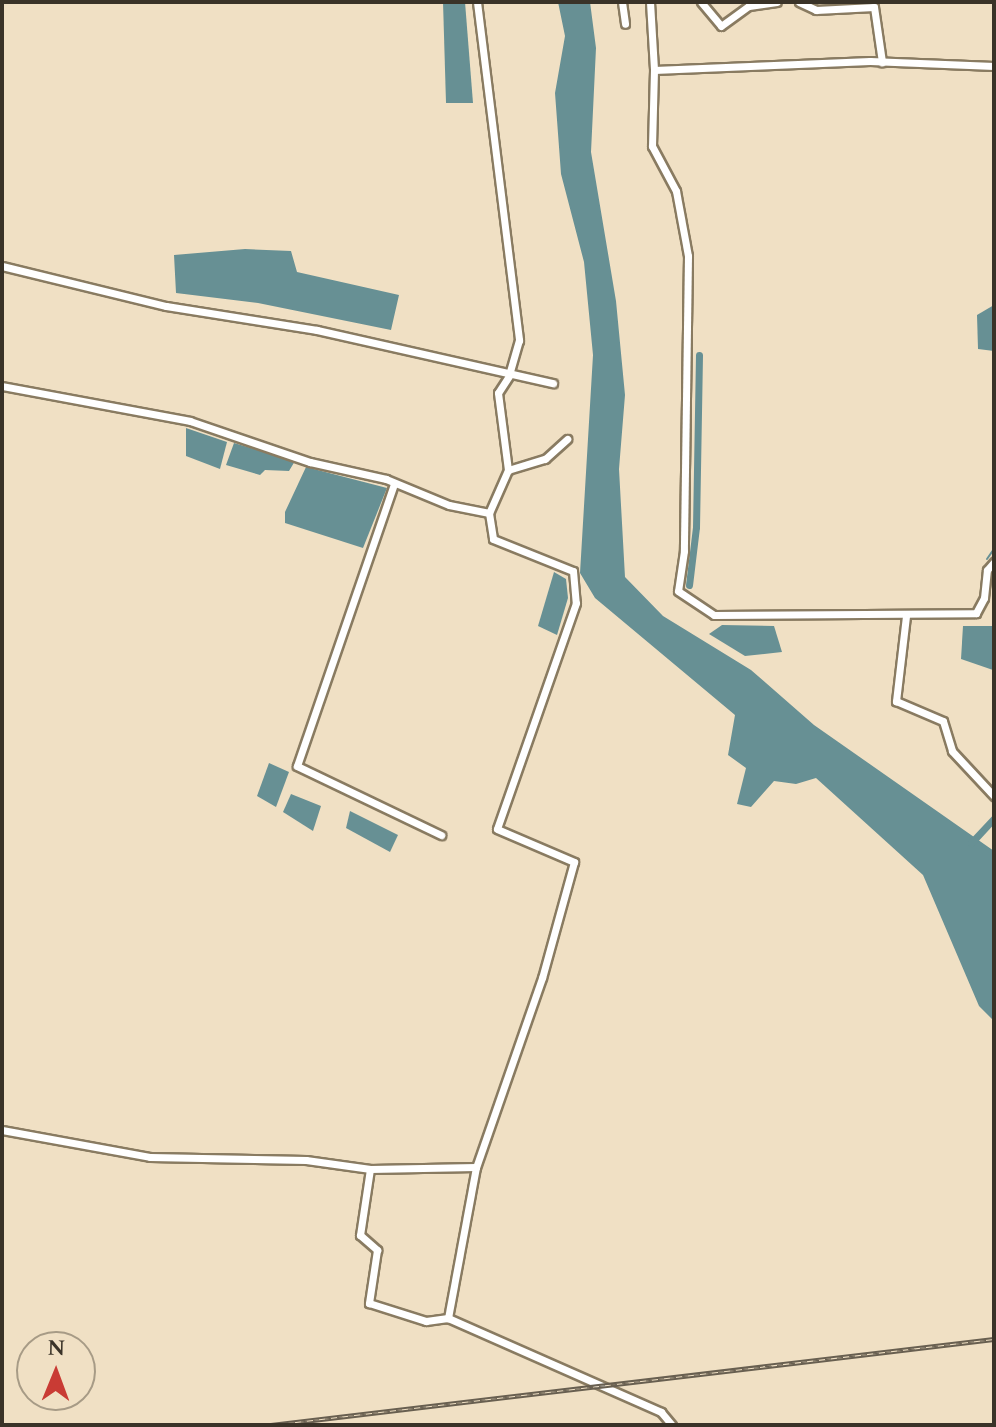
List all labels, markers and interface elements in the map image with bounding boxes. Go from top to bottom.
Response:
north arrow [16,1331,96,1411]
text: N [47,1332,66,1365]

